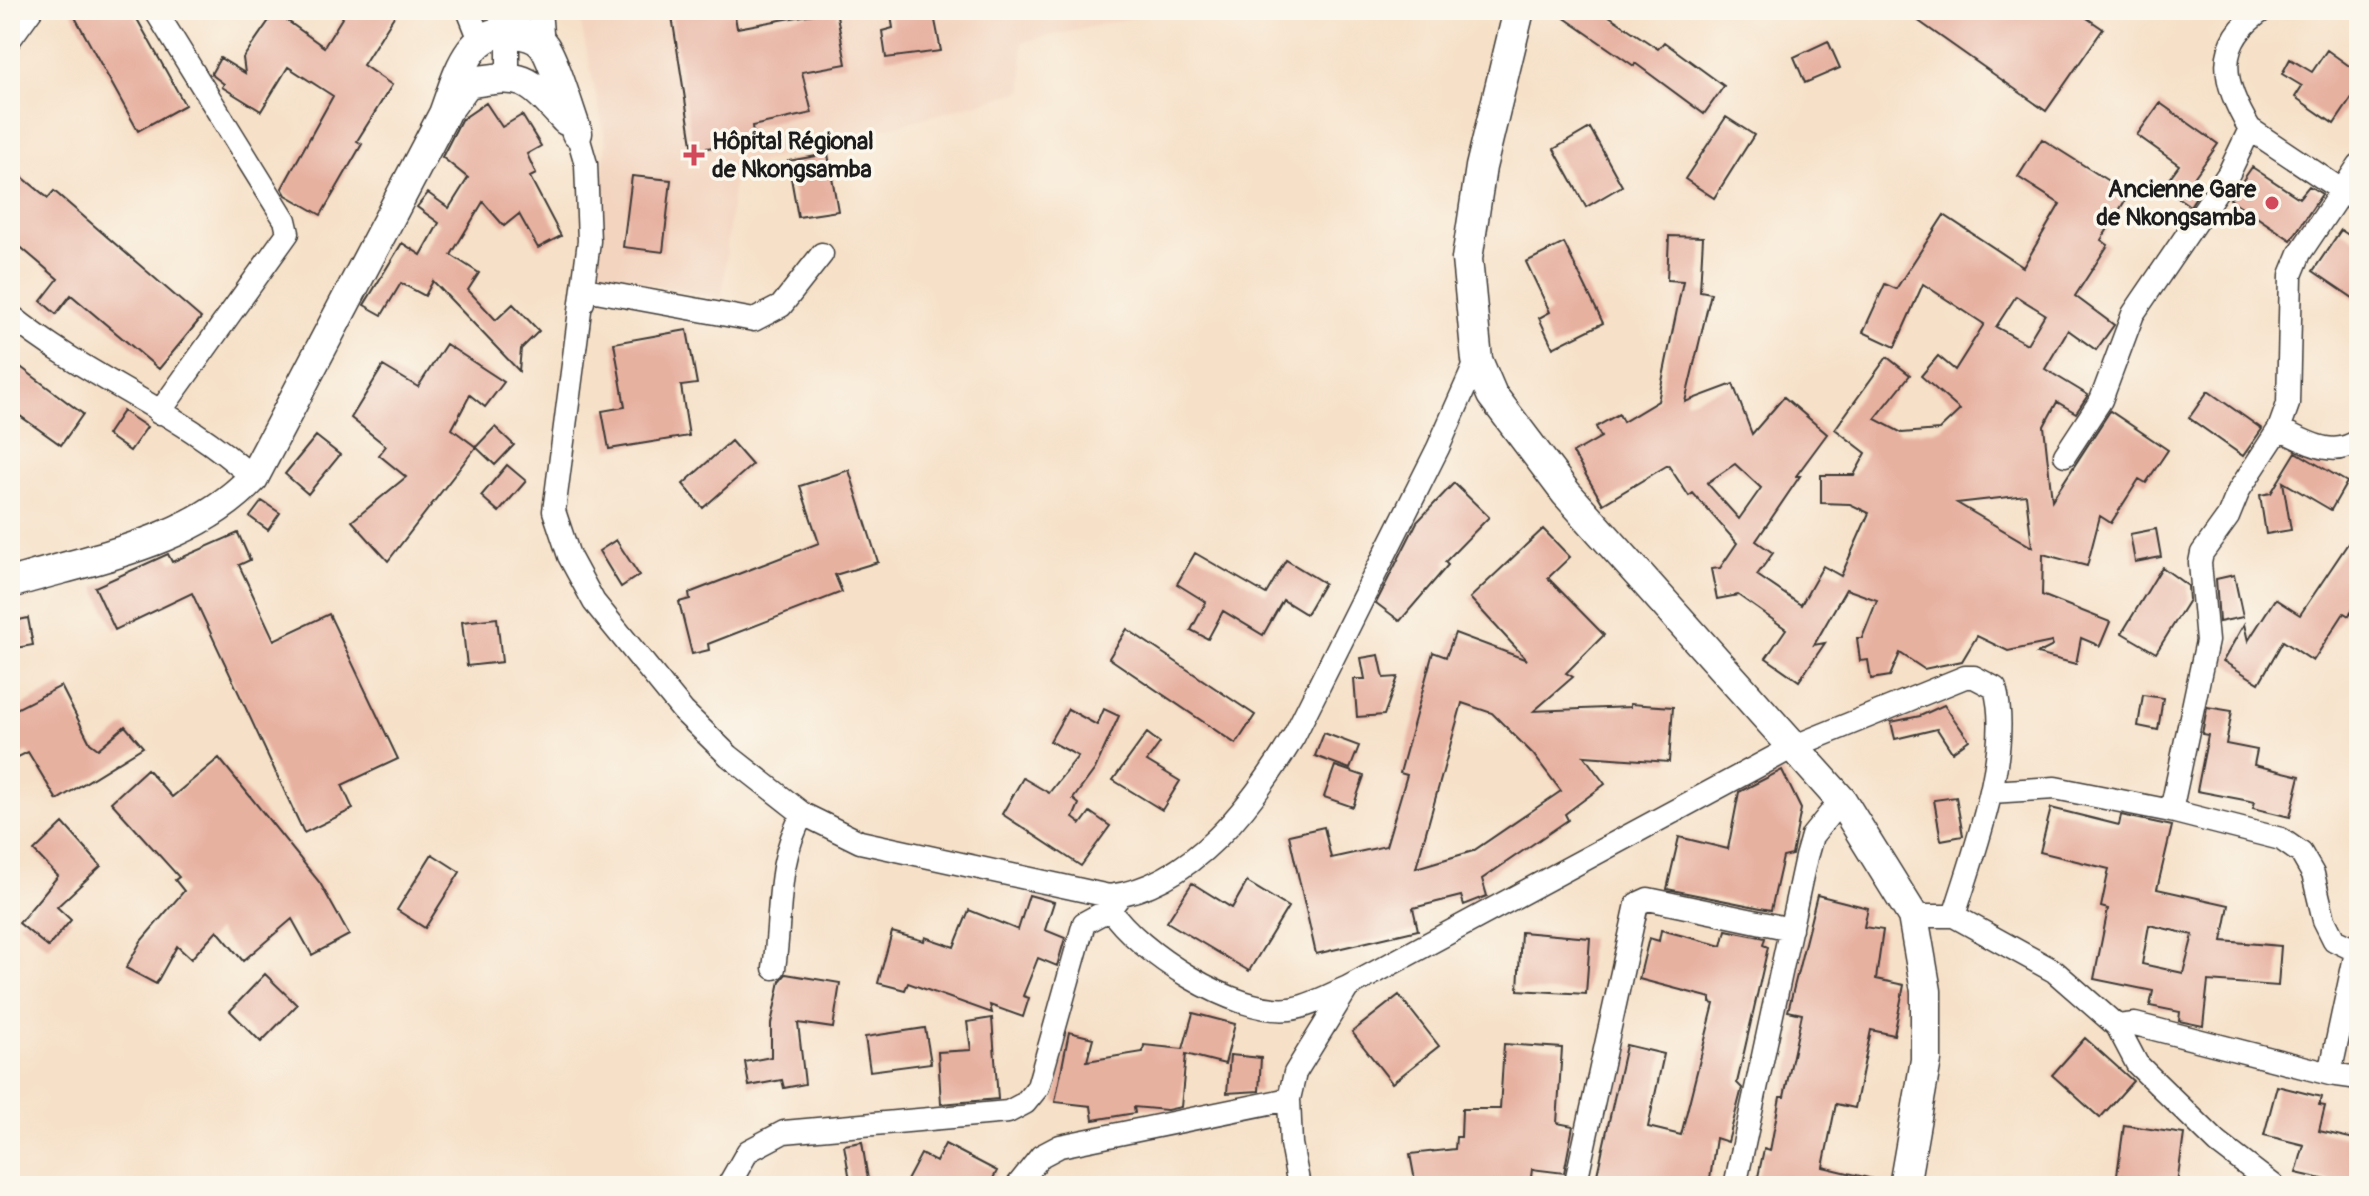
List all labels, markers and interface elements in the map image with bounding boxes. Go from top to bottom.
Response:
place label: Hôpital Régional de Nkongsamba [712,127,874,184]
marker: Hôpital Régional de Nkongsamba [683,144,705,166]
place label: Ancienne Gare de Nkongsamba [2096,175,2257,232]
marker: Ancienne Gare de Nkongsamba [2263,194,2281,212]

